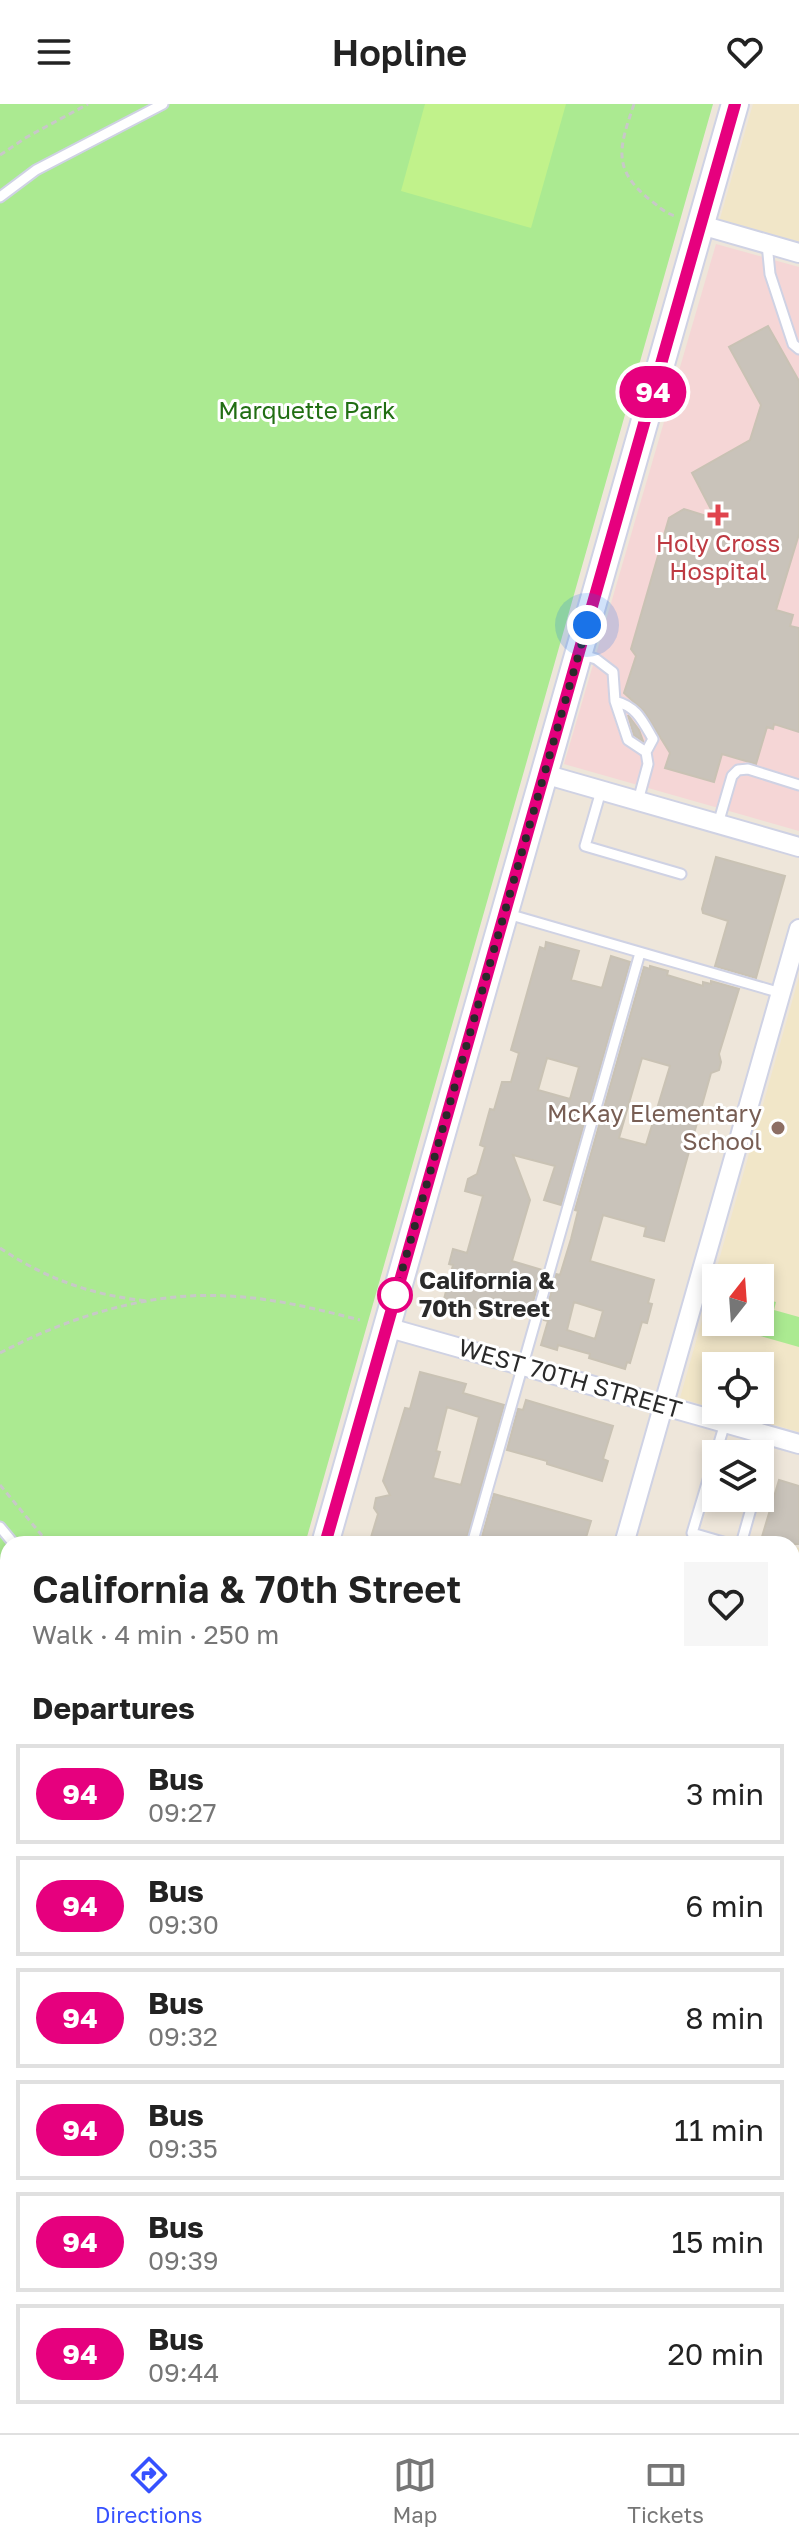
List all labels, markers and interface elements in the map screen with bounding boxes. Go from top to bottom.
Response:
icon: menu [32,30,76,74]
icon: heart [723,30,767,74]
text: Hopline [332,31,467,74]
line badge: 94 [617,366,689,418]
text: 94 [635,375,671,408]
park label: Marquette Park [218,395,396,424]
marker: Holy Cross Hospital [707,504,729,526]
place label: Holy Cross Hospital [656,528,780,585]
your location [567,605,607,645]
place label: McKay Elementary School [547,1098,762,1155]
marker: McKay Elementary School [769,1119,787,1137]
north arrow [702,1264,774,1336]
map controls [702,1264,774,1512]
place label: California & 70th Street [419,1265,555,1322]
marker: California & 70th Street [378,1278,412,1312]
street label: WEST 70TH STREET [455,1332,686,1423]
button: locate [702,1352,774,1424]
button: layers [702,1440,774,1512]
button: heart [684,1562,768,1646]
text: California & 70th Street [32,1566,462,1611]
text: Walk · 4 min · 250 m [32,1619,279,1650]
text: Departures [32,1690,195,1726]
text: Bus [148,1761,204,1797]
text: 3 min [686,1776,764,1812]
text: 94 [62,1777,98,1810]
text: 09:27 [148,1797,217,1828]
text: Bus [148,1873,204,1909]
text: 6 min [685,1888,764,1924]
text: 94 [62,1889,98,1922]
text: 09:30 [148,1909,219,1940]
text: Bus [148,1985,204,2021]
text: 8 min [685,2000,764,2036]
text: 94 [62,2001,98,2034]
text: 09:32 [148,2021,218,2052]
text: Bus [148,2097,204,2133]
text: 11 min [674,2112,764,2148]
text: 94 [62,2113,98,2146]
text: 09:35 [148,2133,218,2164]
text: Bus [148,2209,204,2245]
text: 15 min [672,2224,764,2260]
text: 94 [62,2225,98,2258]
text: 09:39 [148,2245,219,2276]
text: Bus [148,2321,204,2357]
text: 20 min [667,2336,764,2372]
text: 94 [62,2337,98,2370]
text: 09:44 [148,2357,219,2388]
tab: Directions [95,2453,202,2528]
tab: Map [392,2453,437,2528]
tab: Tickets [627,2453,704,2528]

